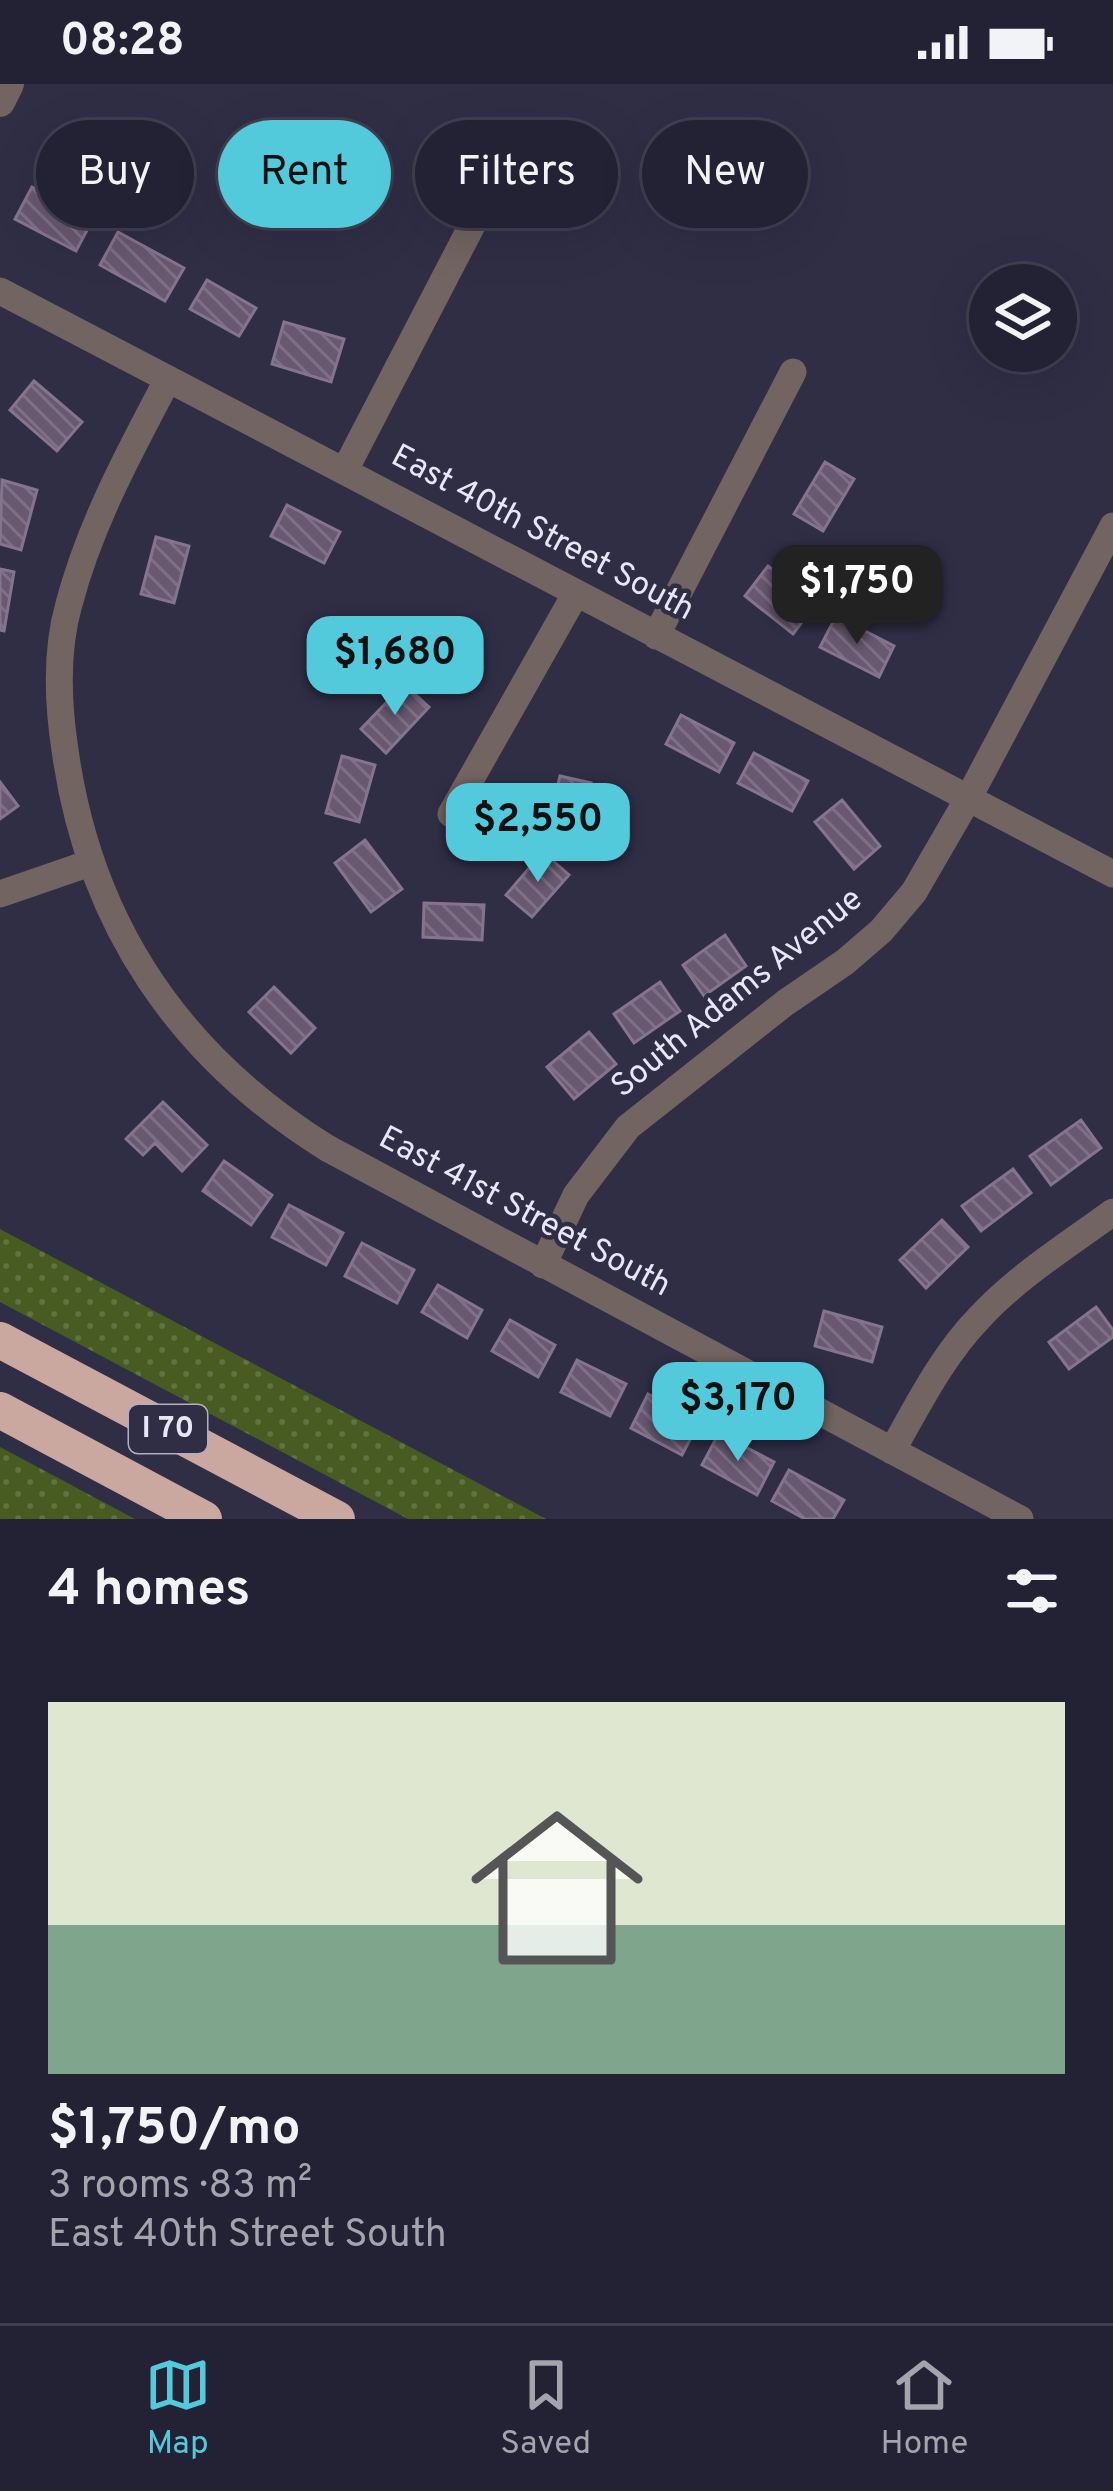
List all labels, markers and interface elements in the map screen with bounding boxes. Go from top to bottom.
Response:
text: 08:28 [60,14,185,71]
chip: Buy [36,120,194,228]
chip: Rent [218,120,391,228]
chip: Filters [415,120,618,228]
chip: New [642,120,808,228]
map controls [969,264,1077,372]
button: layers [969,264,1077,372]
street label: East 40th Street South [383,436,701,632]
pin: $1,750 [759,545,955,647]
text: $1,750 [799,559,915,608]
pin: $1,680 [297,616,493,718]
text: $1,680 [334,630,456,679]
pin: $2,550 [440,783,636,885]
text: $2,550 [473,797,603,846]
street label: South Adams Avenue [604,880,872,1108]
street label: East 41st Street South [371,1118,677,1308]
pin: $3,170 [640,1362,836,1464]
text: $3,170 [679,1376,797,1425]
road number: I 70 [129,1405,207,1453]
icon: filters [999,1558,1065,1624]
text: 4 homes [48,1559,250,1624]
icon: home [449,1780,665,1996]
text: $1,750/mo [48,2098,301,2163]
text: 3 rooms · 83 m² [48,2163,312,2212]
text: East 40th Street South [48,2212,447,2261]
tab: Map [145,2352,211,2466]
tab: Saved [500,2352,591,2466]
tab: Home [881,2352,968,2466]

